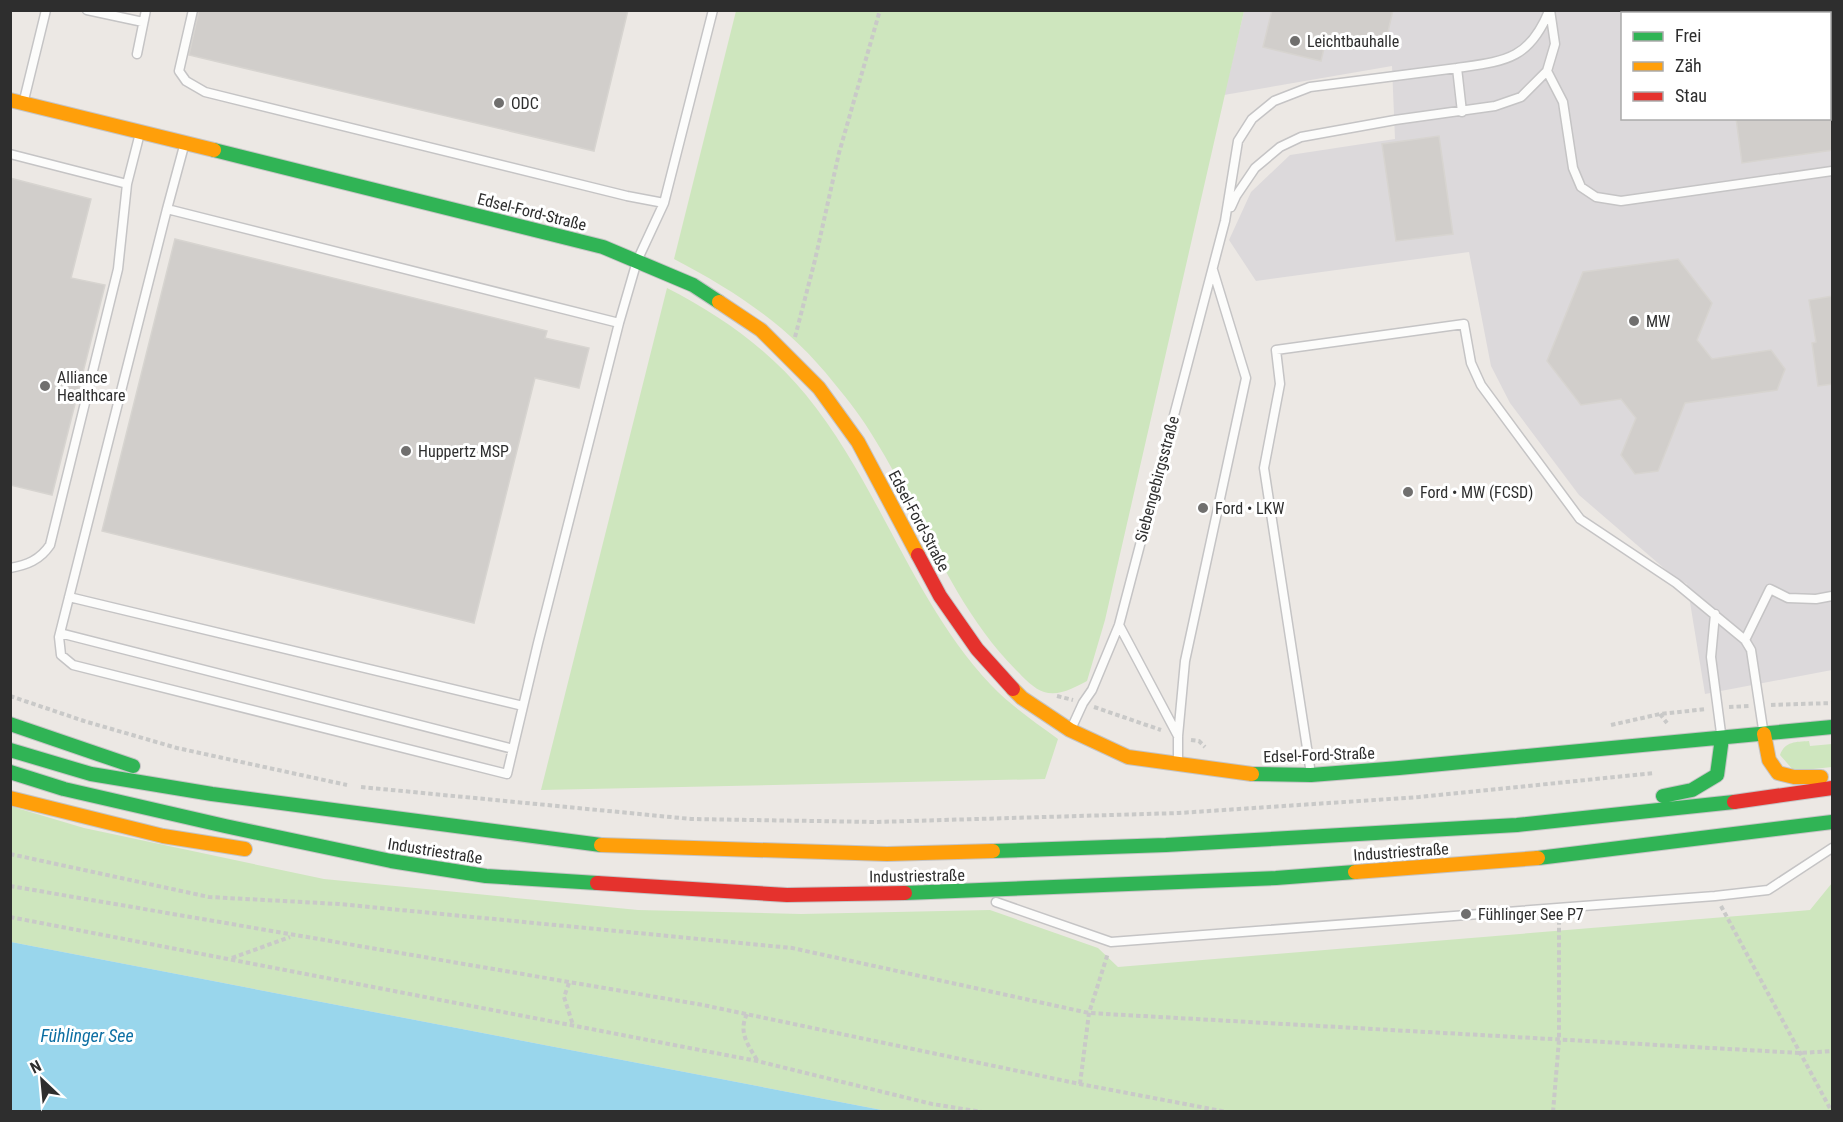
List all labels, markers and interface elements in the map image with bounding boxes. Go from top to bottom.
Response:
legend [1621,12,1831,120]
text: Frei [1675,25,1701,46]
place label: Leichtbauhalle [1307,32,1399,51]
marker: Leichtbauhalle [1288,34,1302,48]
text: Zäh [1675,55,1702,76]
text: Stau [1675,85,1707,106]
place label: ODC [511,94,539,113]
marker: ODC [492,96,506,110]
street label: Edsel-Ford-Straße [476,189,588,235]
place label: MW [1646,312,1670,331]
marker: MW [1627,314,1641,328]
place label: Alliance Healthcare [57,368,126,405]
marker: Alliance Healthcare [38,379,52,393]
street label: Siebengebirgsstraße [1131,414,1183,544]
place label: Huppertz MSP [418,442,509,461]
marker: Huppertz MSP [399,444,413,458]
street label: Edsel-Ford-Straße [884,467,954,575]
place label: Ford • MW (FCSD) [1420,483,1533,502]
marker: Ford • MW (FCSD) [1401,485,1415,499]
place label: Ford • LKW [1215,499,1285,518]
marker: Ford • LKW [1196,501,1210,515]
street label: Edsel-Ford-Straße [1263,744,1375,766]
street label: Industriestraße [386,834,484,868]
street label: Industriestraße [1353,839,1449,865]
street label: Industriestraße [869,866,965,886]
place label: Fühlinger See P7 [1478,905,1584,924]
marker: Fühlinger See P7 [1459,907,1473,921]
water label: Fühlinger See [40,1025,134,1046]
north arrow [12,1050,72,1110]
text: N [27,1056,44,1078]

